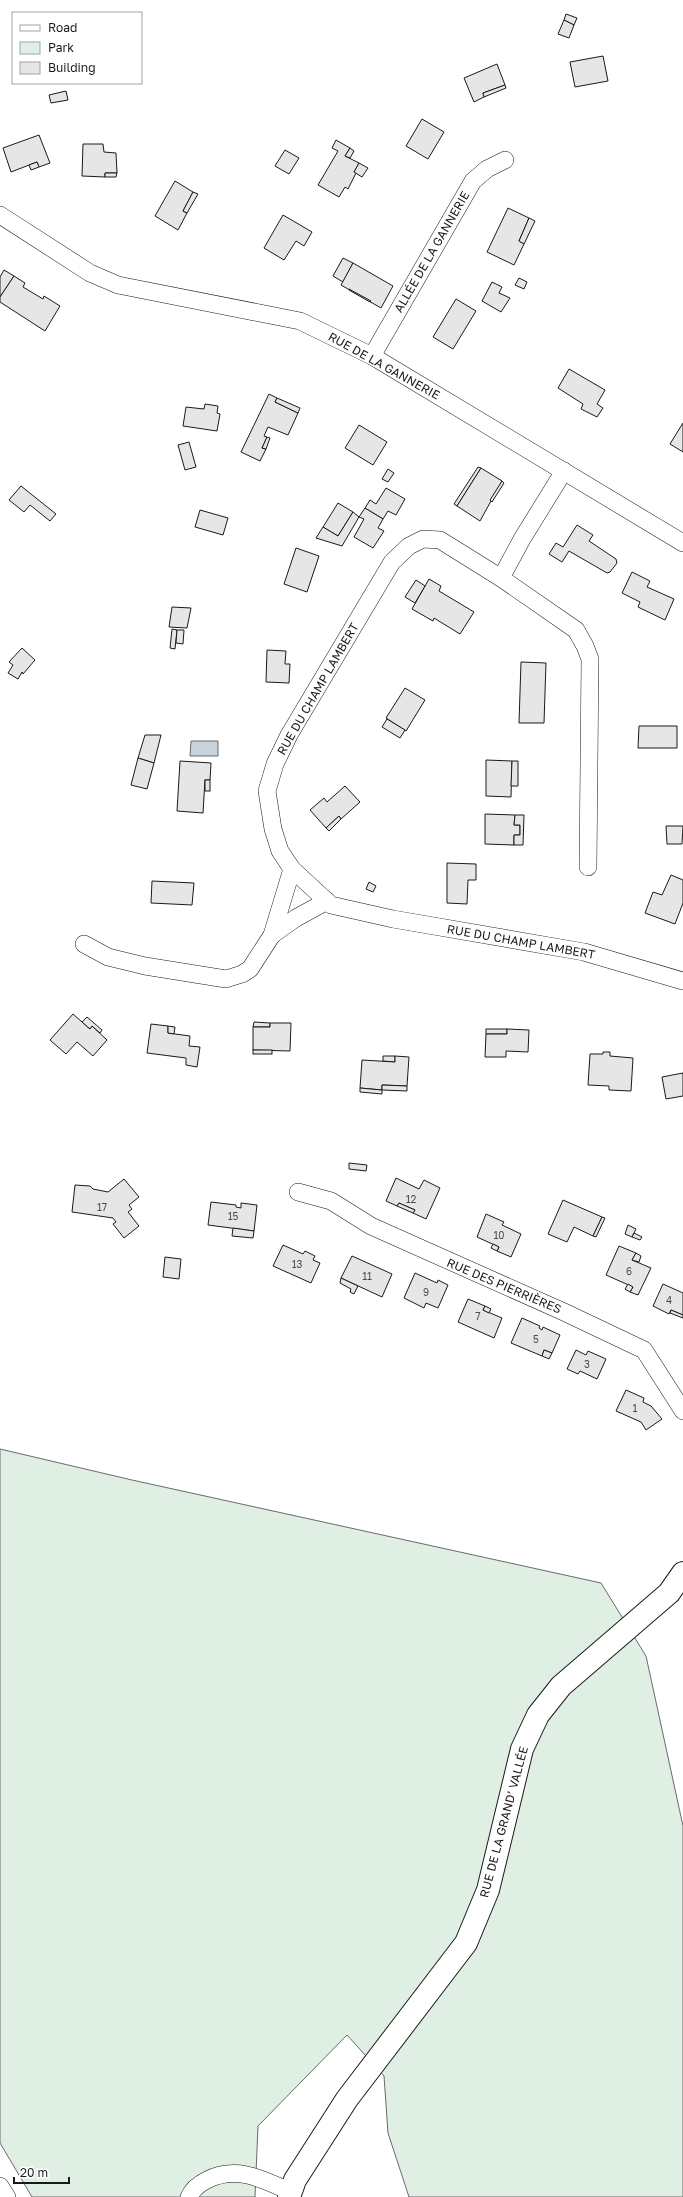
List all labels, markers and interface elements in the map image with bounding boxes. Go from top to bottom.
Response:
legend [12,12,142,84]
text: Road [48,20,77,35]
text: Park [48,40,74,55]
text: Building [48,60,96,75]
street label: ALLÉE DE LA GANNERIE [391,189,472,315]
street label: RUE DE LA GANNERIE [326,329,443,402]
street label: RUE DU CHAMP LAMBERT [274,619,362,758]
street label: RUE DU CHAMP LAMBERT [446,921,597,962]
house number: 12 [406,1193,417,1205]
house number: 17 [97,1201,107,1213]
house number: 15 [228,1210,239,1222]
house number: 10 [493,1229,505,1241]
street label: RUE DES PIERRIÈRES [445,1255,564,1317]
house number: 13 [292,1258,302,1270]
house number: 6 [626,1265,632,1277]
house number: 11 [362,1270,372,1282]
house number: 9 [423,1286,429,1298]
house number: 4 [666,1294,672,1306]
house number: 7 [475,1310,481,1322]
house number: 5 [533,1333,539,1345]
house number: 3 [584,1358,590,1370]
house number: 1 [633,1402,638,1414]
street label: RUE DE LA GRAND’ VALLÉE [476,1744,531,1899]
scale bar [14,2159,69,2185]
text: 20 m [20,2165,48,2180]

